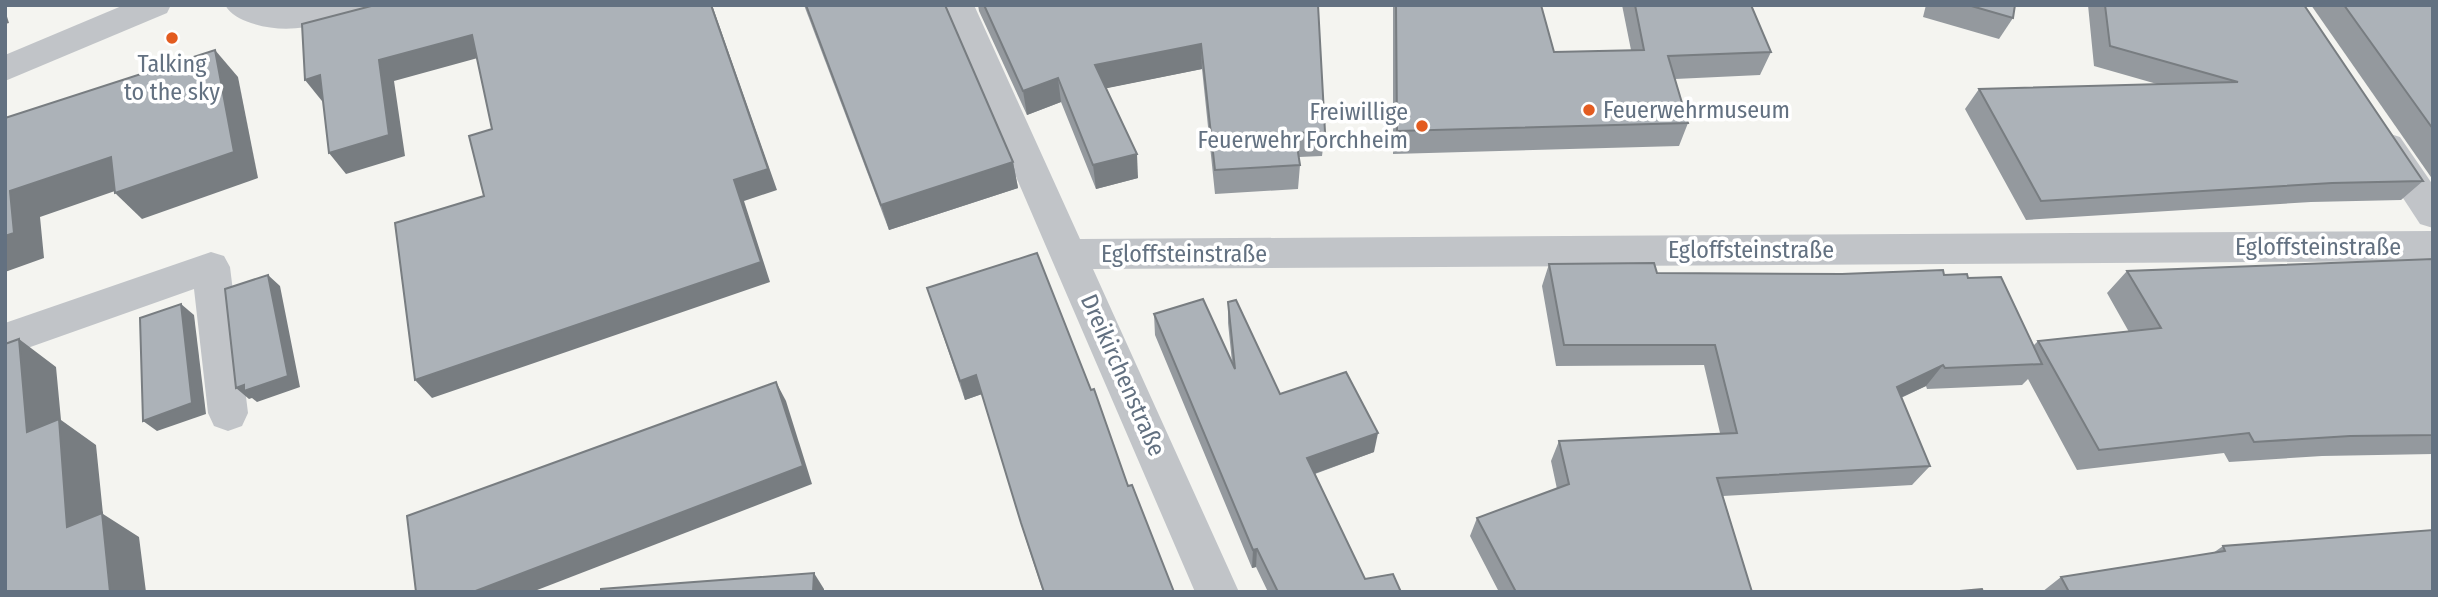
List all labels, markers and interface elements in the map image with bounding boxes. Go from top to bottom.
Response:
marker: Talking to the sky [164,30,180,46]
place label: Talking to the sky [124,50,220,106]
place label: Feuerwehrmuseum [1603,96,1790,124]
place label: Freiwillige Feuerwehr Forchheim [1198,98,1408,154]
marker: Feuerwehrmuseum [1581,102,1597,118]
marker: Freiwillige Feuerwehr Forchheim [1414,118,1430,134]
street label: Egloffsteinstraße [2235,233,2401,261]
street label: Egloffsteinstraße [1668,236,1834,264]
street label: Egloffsteinstraße [1101,240,1267,268]
street label: Dreikirchenstraße [1075,290,1171,460]

